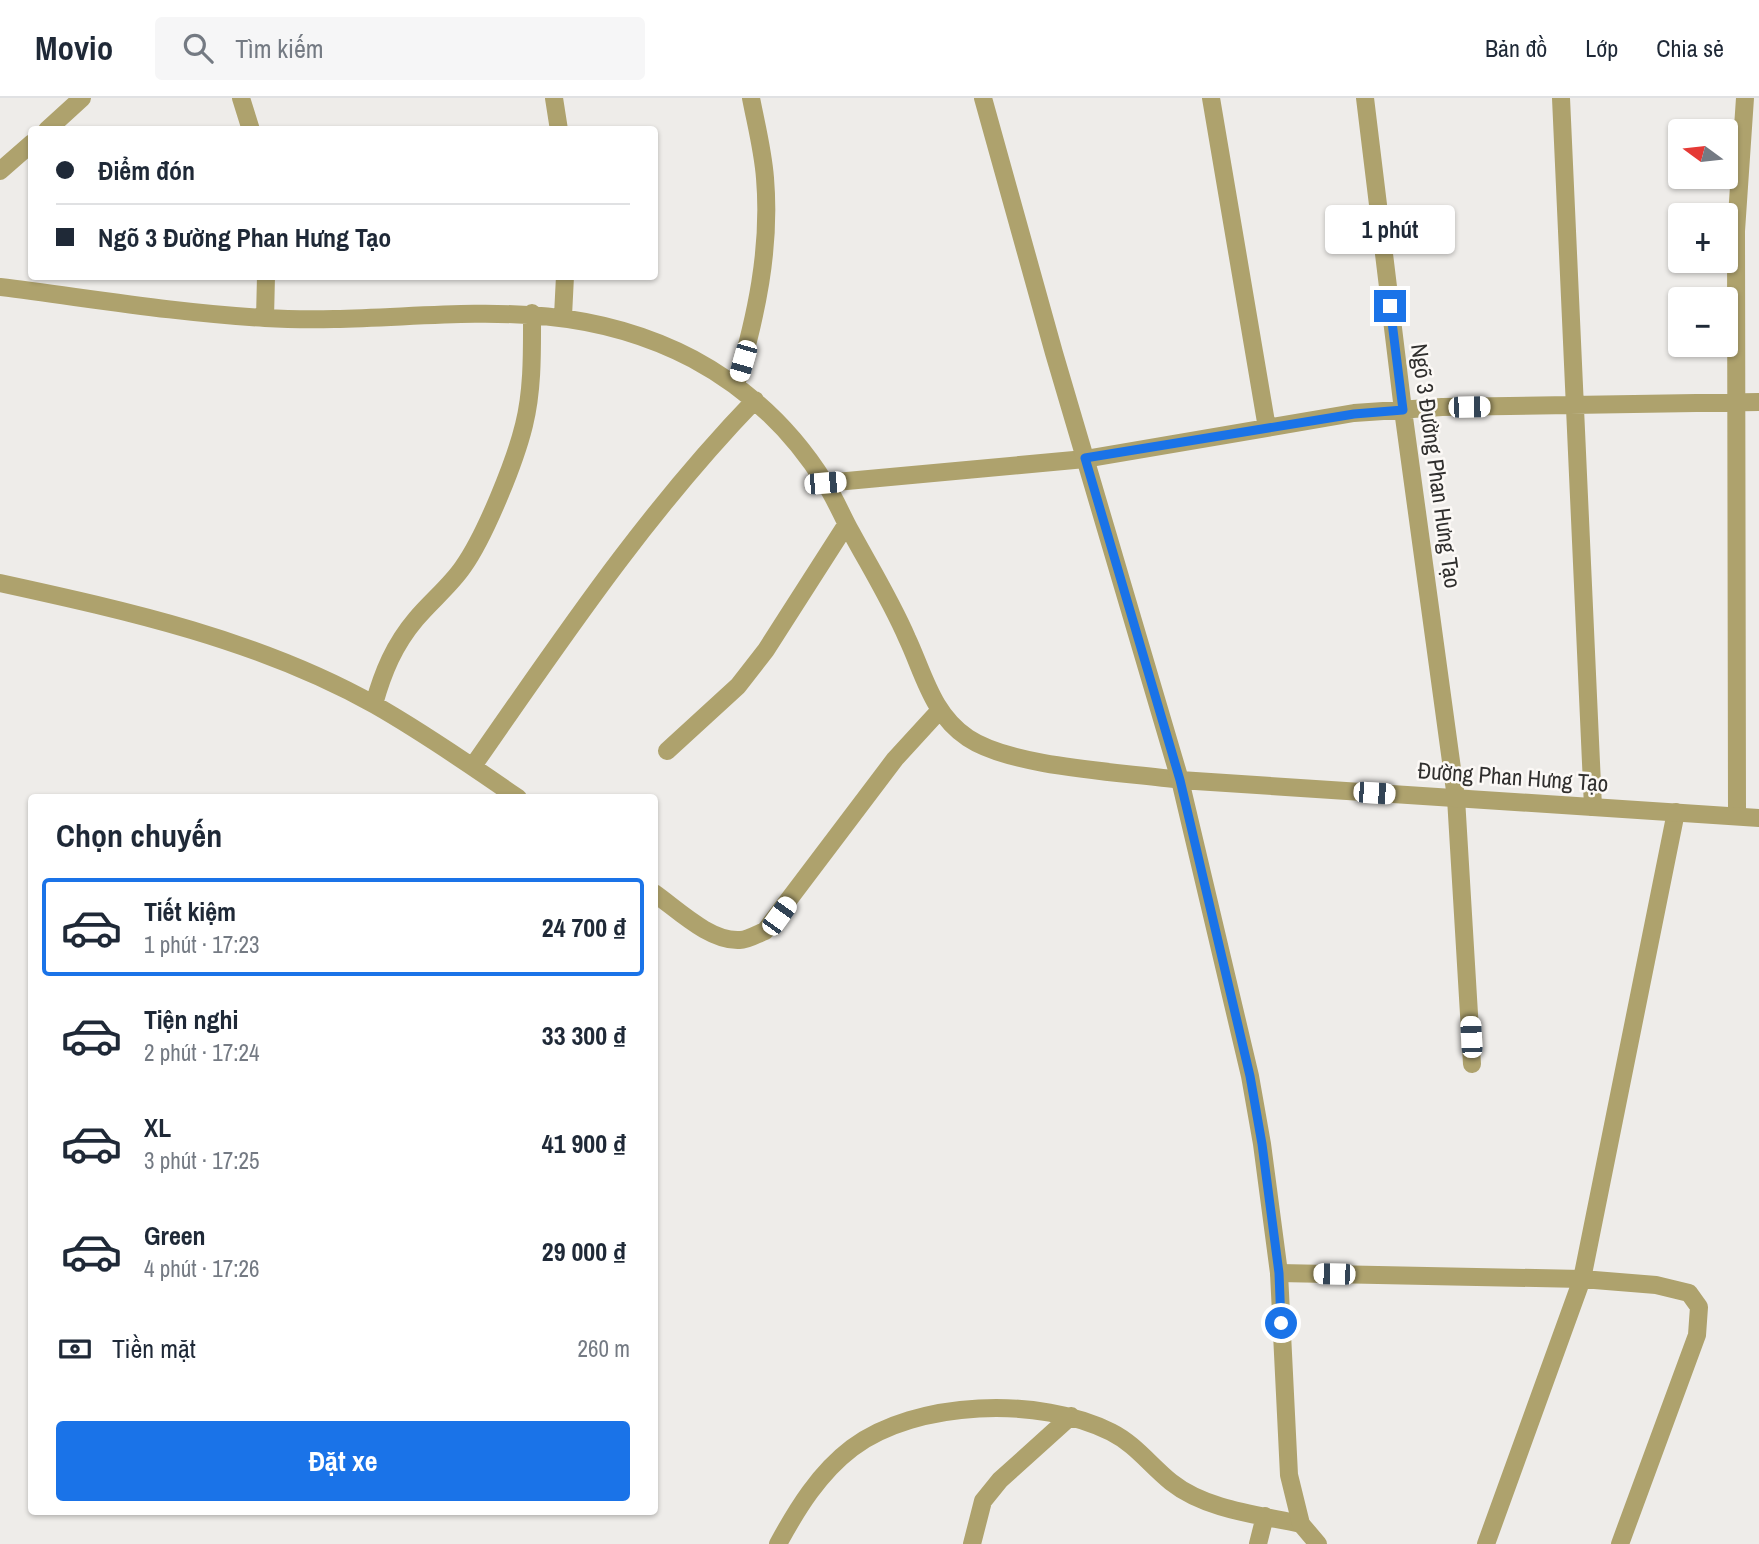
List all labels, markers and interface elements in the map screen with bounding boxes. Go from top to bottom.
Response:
search box [155,17,645,80]
text: Movio [35,26,113,70]
icon: search [179,29,217,67]
text: Tìm kiếm [235,31,324,66]
text: Bản đồ [1485,32,1547,64]
text: Lớp [1585,32,1618,64]
text: Chia sẻ [1656,32,1724,64]
north arrow [1668,119,1738,189]
map controls [1668,119,1738,357]
text: Điểm đón [98,153,195,188]
button: + [1668,203,1738,273]
callout: 1 phút [1325,204,1455,254]
text: 1 phút [1362,214,1418,245]
text: Ngõ 3 Đường Phan Hưng Tạo [98,220,391,255]
button: − [1668,287,1738,357]
route end [1374,290,1406,322]
car [728,338,759,384]
street label: Ngõ 3 Đường Phan Hưng Tạo [1404,342,1469,590]
car [1448,396,1491,418]
car [804,471,847,495]
street label: Đường Phan Hưng Tạo [1417,754,1609,799]
car [1353,781,1396,805]
text: Chọn chuyến [56,814,222,857]
car [759,893,800,939]
text: Tiết kiệm [144,894,236,929]
icon: car [60,896,123,959]
text: 24 700 ₫ [542,910,626,945]
text: 1 phút · 17:23 [144,929,259,960]
text: Tiện nghi [144,1002,238,1037]
icon: car [60,1004,123,1067]
car [1460,1015,1483,1059]
text: 33 300 ₫ [542,1018,626,1053]
text: 2 phút · 17:24 [144,1037,259,1068]
text: XL [144,1110,171,1145]
icon: car [60,1112,123,1175]
text: 41 900 ₫ [542,1126,626,1161]
text: 3 phút · 17:25 [144,1145,259,1176]
text: Green [144,1218,206,1253]
icon: car [60,1220,123,1283]
text: 29 000 ₫ [542,1234,626,1269]
text: 4 phút · 17:26 [144,1253,259,1284]
car [1313,1263,1356,1285]
route start [1265,1307,1297,1339]
icon: cash [56,1330,94,1368]
text: Tiền mặt [112,1331,196,1366]
text: 260 m [578,1333,630,1364]
button: Đặt xe [56,1421,630,1501]

